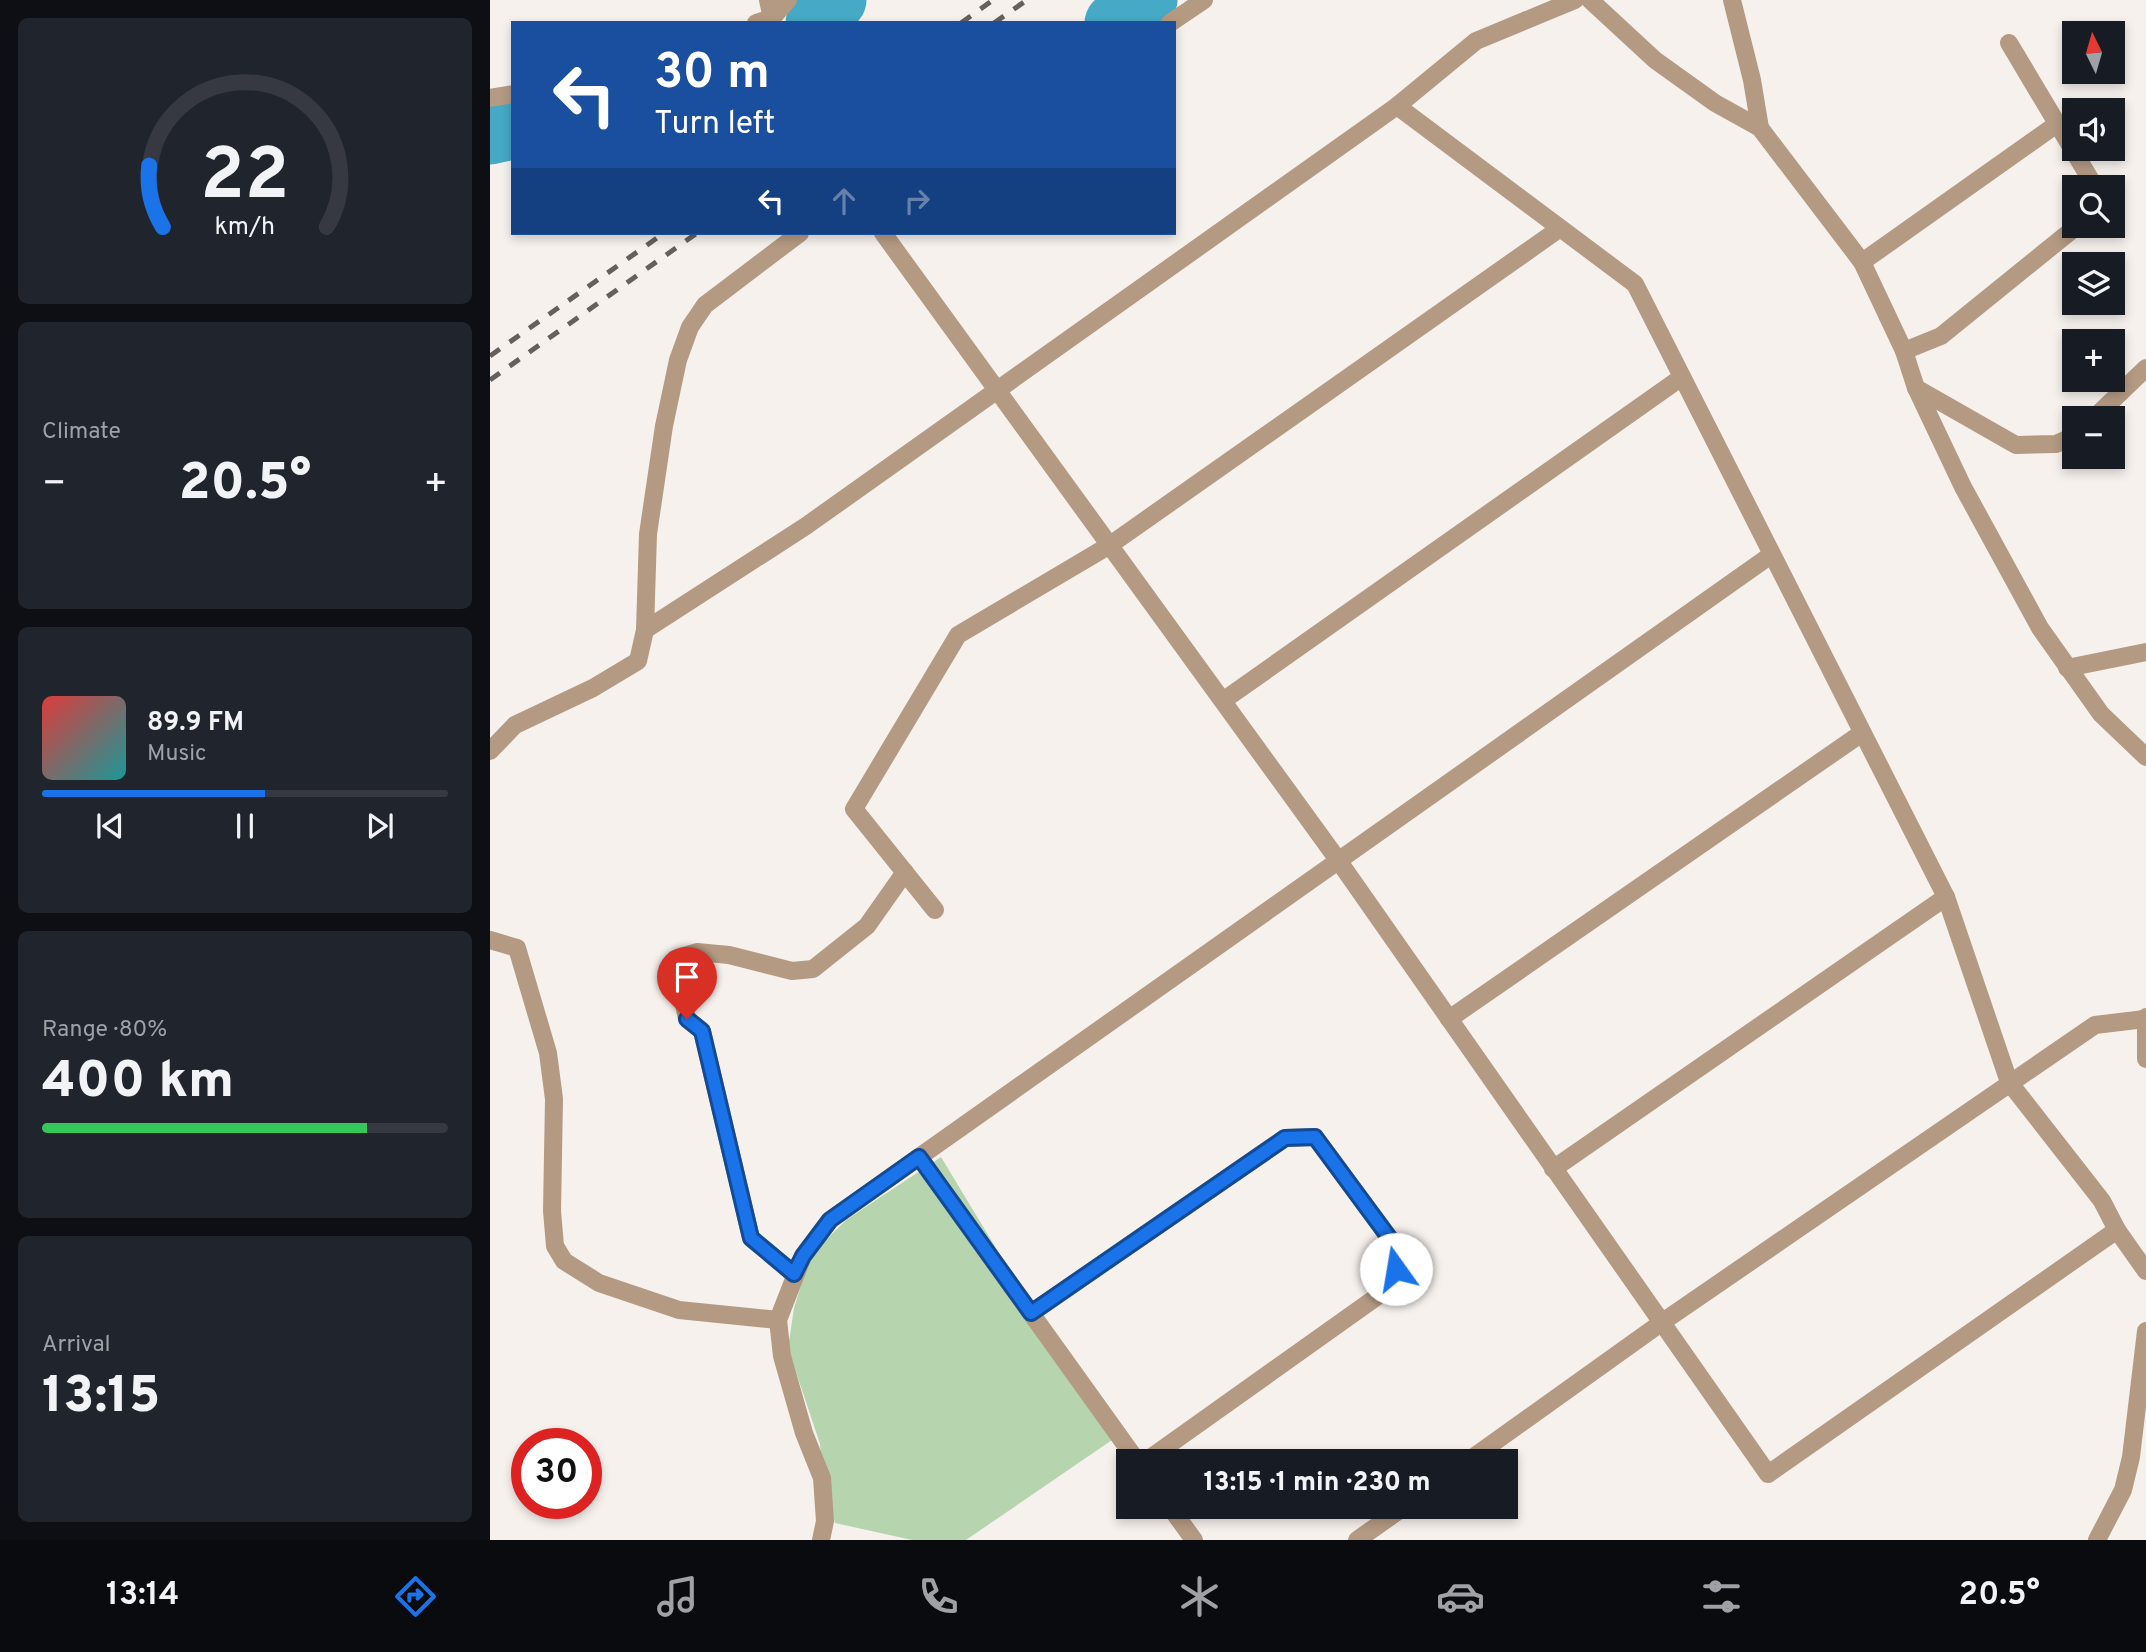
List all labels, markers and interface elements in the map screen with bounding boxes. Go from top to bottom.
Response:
north arrow [2062,21,2124,84]
map controls [2062,21,2125,469]
text: 30 m [654,44,770,106]
icon: left [539,49,630,140]
button: sound [2062,98,2125,161]
text: Turn left [654,105,775,145]
text: 22 [200,134,290,226]
button: search [2062,175,2125,238]
icon: left [752,182,790,220]
icon: ahead [825,182,863,220]
icon: right [898,182,936,220]
text: km/h [215,212,275,244]
button: layers [2062,252,2125,315]
button: + [2062,329,2125,392]
button: − [2062,406,2125,469]
text: Climate [42,418,121,447]
text: 20.5° [179,452,311,518]
text: − [42,461,67,510]
text: + [423,461,448,510]
text: 89.9 FM [147,707,244,740]
text: Music [147,740,207,769]
icon: previous [91,807,129,845]
icon: pause [226,807,264,845]
icon: next [361,807,399,845]
pin [657,947,717,1019]
icon: arrive [668,958,706,996]
text: Range · 80% [42,1016,167,1045]
text: 400 km [42,1050,234,1116]
position arrow [1359,1232,1433,1306]
text: Arrival [42,1331,111,1360]
text: 13:15 [42,1365,160,1431]
speed limit sign: 30 [511,1428,602,1519]
text: 13:15 · 1 min · 230 m [1203,1467,1431,1500]
icon: directions [391,1572,440,1621]
icon: music [653,1572,702,1621]
icon: phone [914,1572,963,1621]
icon: climate [1175,1572,1224,1621]
icon: car [1436,1572,1485,1621]
icon: filters [1697,1572,1746,1621]
text: 13:14 [106,1576,179,1616]
text: 20.5° [1959,1576,2040,1616]

